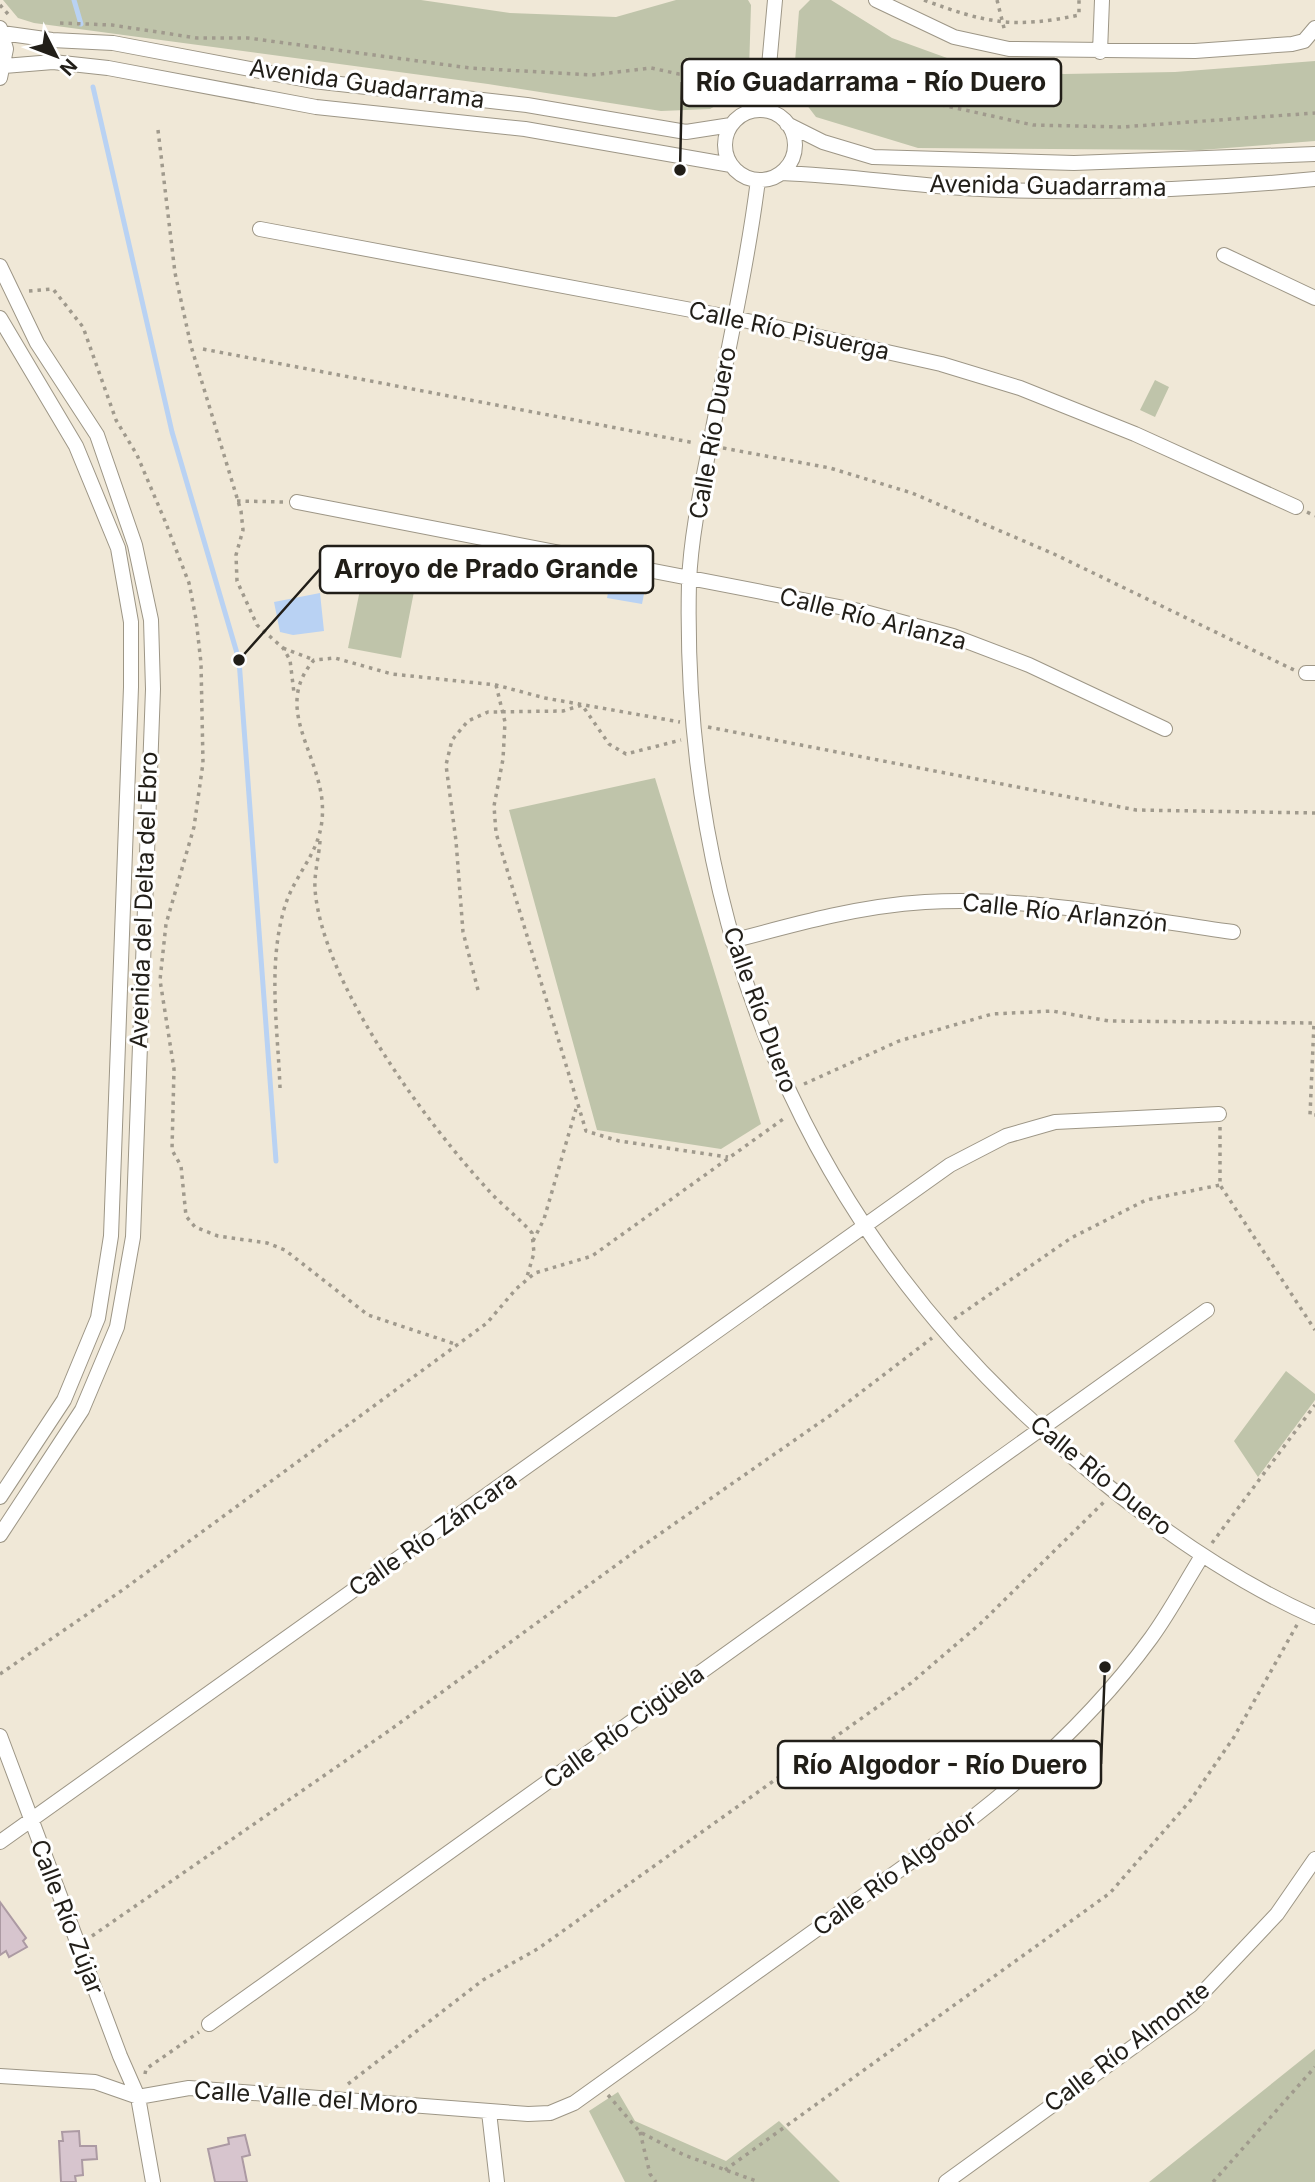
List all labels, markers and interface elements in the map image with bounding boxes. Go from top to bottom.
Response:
north arrow [21,21,91,91]
street label: Avenida Guadarrama [248,53,486,114]
text: N [55,54,82,80]
callout: Río Guadarrama - Río Duero [682,59,1061,106]
text: Río Guadarrama - Río Duero [696,66,1046,97]
street label: Avenida Guadarrama [929,169,1167,202]
street label: Calle Río Pisuerga [686,295,892,366]
street label: Calle Río Duero [683,345,742,521]
callout: Arroyo de Prado Grande [320,546,653,593]
text: Arroyo de Prado Grande [334,553,638,584]
street label: Calle Río Arlanza [776,581,970,656]
street label: Avenida del Delta del Ebro [124,751,163,1049]
street label: Calle Río Arlanzón [961,887,1169,938]
street label: Calle Río Duero [717,923,804,1097]
street label: Calle Río Duero [1024,1409,1178,1542]
street label: Calle Río Záncara [343,1465,522,1602]
street label: Calle Río Cigüela [538,1659,710,1795]
callout: Río Algodor - Río Duero [778,1741,1101,1788]
text: Río Algodor - Río Duero [792,1749,1088,1780]
street label: Calle Río Algodor [807,1803,982,1942]
street label: Calle Río Zújar [25,1835,110,1998]
street label: Calle Río Almonte [1038,1975,1215,2118]
street label: Calle Valle del Moro [193,2075,419,2120]

